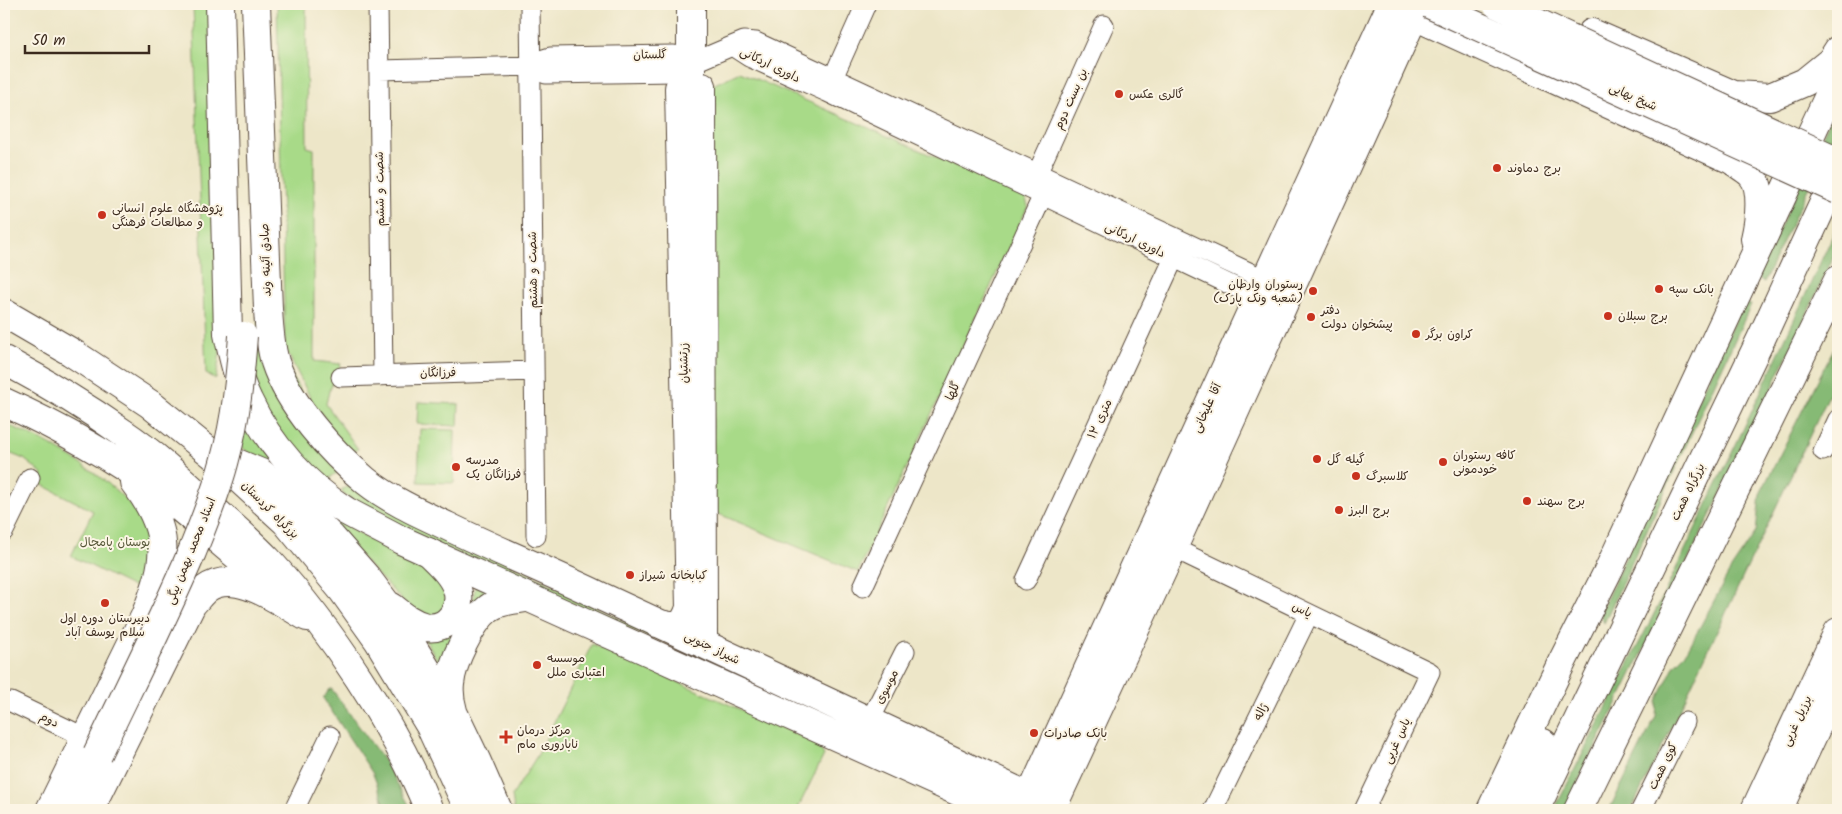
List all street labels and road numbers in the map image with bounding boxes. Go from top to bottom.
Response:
street label: داوری اردکانی [736,42,804,88]
street label: گلستان [633,45,667,65]
street label: بن بست دوم [1049,65,1093,133]
street label: شیخ بهایی [1606,78,1660,116]
street label: شصت و ششم [370,151,390,227]
street label: داوری اردکانی [1101,217,1169,263]
street label: صادق آئینه وند [255,223,277,297]
street label: شصت و هشتم [523,231,543,309]
street label: زرتشتیان [674,343,694,383]
street label: فرزانگان [420,363,456,383]
street label: گلها [940,378,966,404]
street label: آقا علیخانی [1187,379,1227,436]
street label: ۱۲ متری [1083,396,1117,442]
street label: بزرگراه همت [1666,460,1710,524]
street label: بزرگراه کردستان [237,477,303,543]
street label: استاد محمد بهمن بیگی [161,495,221,607]
street label: یاس [1289,597,1315,623]
street label: شیراز جنوبی [681,626,743,670]
street label: موسوی [870,666,904,708]
street label: برزیل غربی [1777,692,1817,750]
street label: ژاله [1249,700,1274,724]
street label: دوم [36,707,62,733]
street label: یاس غربی [1378,715,1416,767]
street label: کوی همت [1643,739,1683,793]

